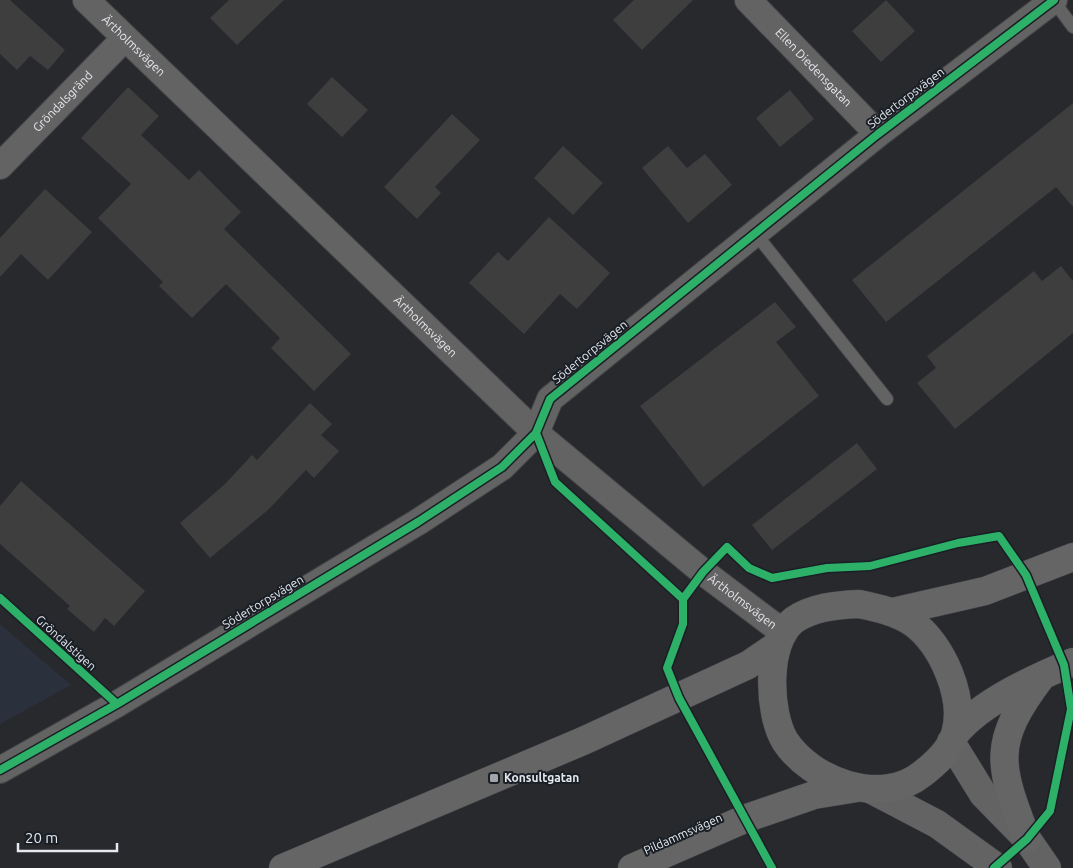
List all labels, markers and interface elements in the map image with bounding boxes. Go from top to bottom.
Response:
street label: Ärtholmsvägen [100,12,168,79]
street label: Ellen Diedensgatan [773,25,855,109]
street label: Södertorpsvägen [865,65,947,131]
street label: Gröndalsgränd [30,68,95,134]
street label: Ärtholmsvägen [392,293,460,359]
street label: Södertorpsvägen [550,317,630,386]
street label: Ärtholmsvägen [706,571,779,631]
street label: Södertorpsvägen [220,572,306,631]
street label: Gröndalstigen [34,612,99,673]
place label: Konsultgatan [504,771,579,784]
marker: Konsultgatan [488,772,500,784]
street label: Pildammsvägen [641,810,724,857]
scale bar [18,820,116,852]
text: 20 m [25,829,58,846]

